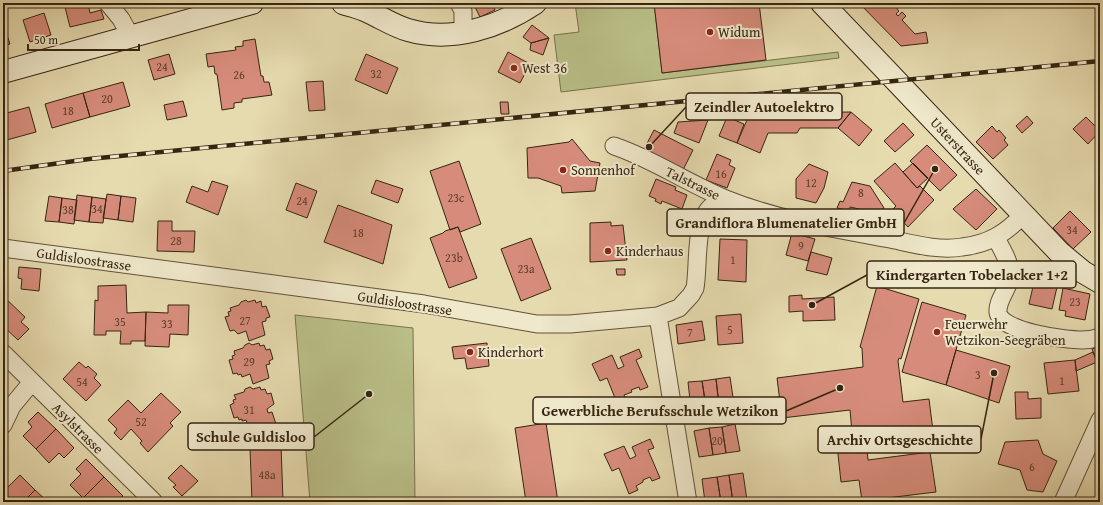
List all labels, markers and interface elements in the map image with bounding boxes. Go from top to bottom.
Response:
place label: Widum [718,22,761,42]
scale bar [28,26,139,52]
marker: Widum [705,27,715,37]
text: 50 m [34,31,58,48]
house number: 24 [156,58,168,75]
place label: West 36 [522,58,567,78]
marker: West 36 [509,63,519,73]
house number: 32 [370,65,382,82]
house number: 26 [233,66,245,83]
house number: 20 [101,90,113,107]
callout: Zeindler Autoelektro [686,93,842,120]
text: Zeindler Autoelektro [694,96,834,117]
house number: 18 [62,102,74,119]
street label: Usterstrasse [926,113,990,180]
place label: Sonnenhof [571,160,636,180]
street label: Talstrasse [662,161,724,205]
marker: Sonnenhof [558,165,568,175]
house number: 16 [715,165,727,182]
house number: 12 [805,174,817,191]
house number: 8 [858,184,864,201]
house number: 23c [448,189,465,206]
house number: 24 [296,192,308,209]
house number: 34 [91,200,103,217]
house number: 38 [62,201,74,218]
callout: Grandiflora Blumenatelier GmbH [667,209,904,236]
text: Grandiflora Blumenatelier GmbH [675,212,897,233]
house number: 34 [1066,221,1078,238]
house number: 18 [352,224,364,241]
house number: 28 [170,232,182,249]
house number: 9 [798,237,804,254]
place label: Kinderhaus [616,241,684,261]
street label: Guldisloostrasse [35,242,133,276]
marker: Kinderhaus [603,246,613,256]
house number: 23b [445,249,463,266]
house number: 1 [730,251,736,268]
house number: 23a [517,260,535,277]
callout: Kindergarten Tobelacker 1+2 [867,261,1076,288]
text: Kindergarten Tobelacker 1+2 [876,264,1068,285]
street label: Guldisloostrasse [356,286,454,320]
house number: 23 [1069,293,1081,310]
house number: 27 [239,312,251,329]
house number: 35 [114,313,126,330]
place label: Feuerwehr Wetzikon-Seegräben [945,314,1066,350]
house number: 33 [161,315,173,332]
house number: 5 [727,321,733,338]
house number: 7 [687,324,693,341]
marker: Feuerwehr Wetzikon-Seegräben [932,327,942,337]
place label: Kinderhort [478,342,544,362]
marker: Kinderhort [465,347,475,357]
house number: 29 [243,353,255,370]
house number: 3 [975,366,981,383]
house number: 1 [1059,372,1065,389]
house number: 54 [76,373,88,390]
callout: Gewerbliche Berufsschule Wetzikon [533,397,786,424]
street label: Asylstrasse [48,398,108,458]
text: Gewerbliche Berufsschule Wetzikon [542,400,779,421]
house number: 31 [243,401,255,418]
house number: 52 [135,413,147,430]
callout: Schule Guldisloo [188,423,314,450]
text: Schule Guldisloo [196,426,306,447]
callout: Archiv Ortsgeschichte [818,426,981,453]
text: Archiv Ortsgeschichte [827,429,973,450]
house number: 20 [711,432,723,449]
house number: 6 [1029,458,1035,475]
house number: 48a [258,466,276,483]

